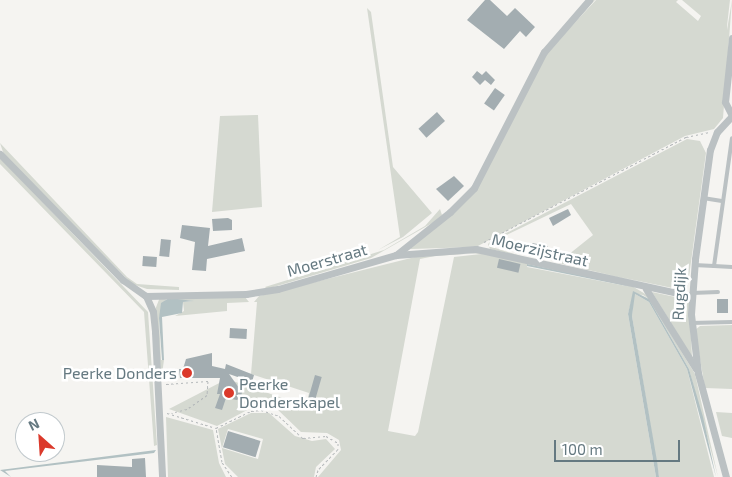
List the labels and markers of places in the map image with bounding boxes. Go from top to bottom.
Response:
place label: Peerke Donders [63,363,177,383]
marker: Peerke Donders [181,367,193,379]
place label: Peerke Donderskapel [239,374,340,412]
marker: Peerke Donderskapel [223,387,235,399]

